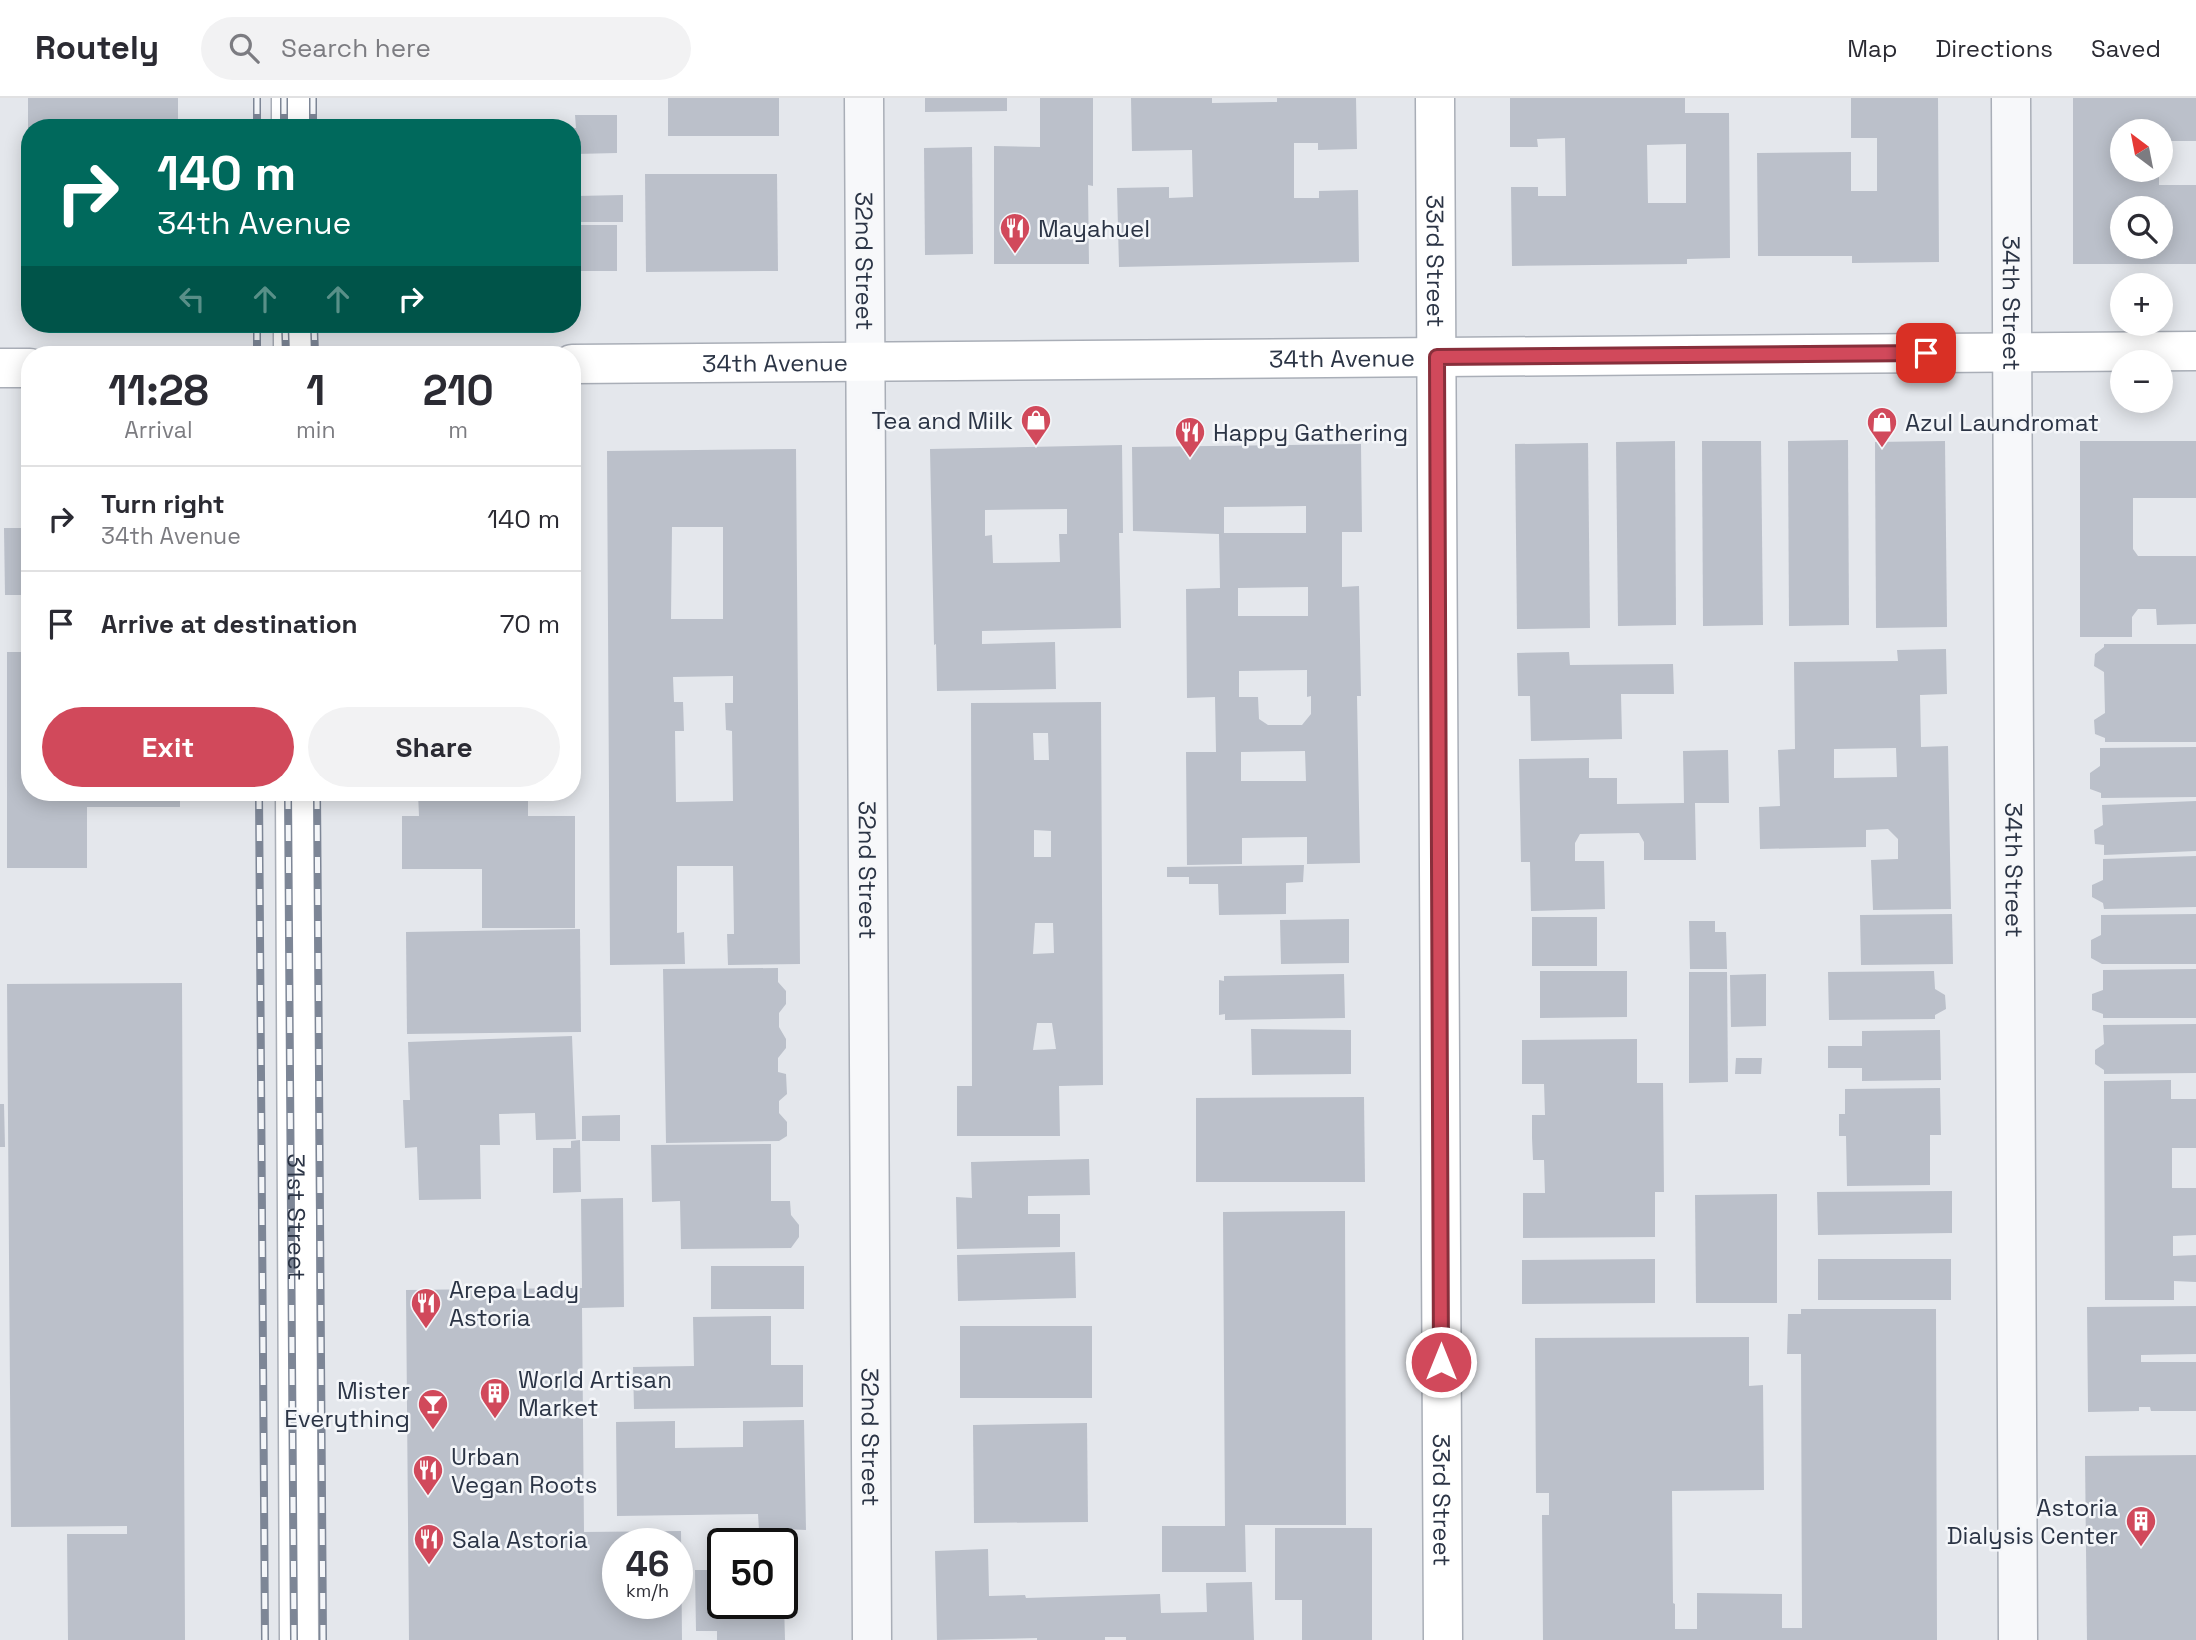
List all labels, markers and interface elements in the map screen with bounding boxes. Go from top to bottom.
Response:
search box [201,17,691,80]
text: Routely [35,27,159,69]
icon: search [225,29,263,67]
text: Search here [281,31,431,65]
text: Map [1847,33,1897,64]
text: Directions [1935,33,2053,64]
text: Saved [2091,33,2161,64]
north arrow [2110,119,2174,182]
map controls [2110,119,2173,413]
text: 140 m [157,142,296,204]
icon: right [42,147,133,238]
street label: 32nd Street [849,192,881,330]
street label: 33rd Street [1420,195,1452,327]
button: search [2110,196,2173,259]
text: 34th Avenue [157,203,351,243]
restaurant icon: Mayahuel [998,211,1032,255]
place label: Mayahuel [1038,213,1150,244]
street label: 34th Street [1996,236,2028,370]
button: + [2110,273,2173,336]
icon: left [173,280,211,318]
icon: ahead [246,280,284,318]
icon: ahead [319,280,357,318]
icon: right [392,280,430,318]
pin [1896,323,1956,383]
icon: arrive [1907,334,1945,372]
street label: 34th Avenue [1269,342,1415,374]
street label: 34th Avenue [702,346,848,378]
button: − [2110,350,2173,413]
text: 11:28 [108,364,209,417]
text: 1 [306,364,325,417]
text: 210 [423,364,494,417]
shop icon: Tea and Milk [1019,403,1053,447]
place label: Tea and Milk [872,405,1013,436]
shop icon: Azul Laundromat [1865,405,1899,449]
place label: Azul Laundromat [1905,407,2099,438]
text: Arrival [124,415,193,445]
text: min [296,415,336,445]
text: m [448,415,468,445]
restaurant icon: Happy Gathering [1173,415,1207,459]
place label: Happy Gathering [1213,417,1408,448]
text: Turn right [101,487,225,521]
icon: right [42,500,80,538]
text: 140 m [487,502,560,536]
text: 34th Avenue [101,521,241,551]
icon: arrive [42,605,80,643]
text: Arrive at destination [101,607,358,641]
text: 70 m [500,607,560,641]
button: Exit [42,707,294,787]
button: Share [308,707,560,787]
street label: 32nd Street [852,801,884,939]
street label: 34th Street [1999,803,2030,937]
street label: 31st Street [281,1153,313,1281]
place label: Arepa Lady Astoria [449,1274,579,1333]
restaurant icon: Arepa Lady Astoria [409,1286,443,1330]
position arrow [1404,1325,1478,1399]
place label: World Artisan Market [518,1364,672,1423]
street label: 32nd Street [855,1368,887,1506]
place label: Mister Everything [284,1375,410,1434]
building icon: World Artisan Market [478,1376,512,1420]
bar icon: Mister Everything [416,1387,450,1431]
street label: 33rd Street [1426,1434,1458,1566]
place label: Urban Vegan Roots [451,1441,597,1500]
restaurant icon: Urban Vegan Roots [411,1453,445,1497]
place label: Astoria Dialysis Center [1947,1492,2118,1551]
building icon: Astoria Dialysis Center [2124,1504,2158,1548]
restaurant icon: Sala Astoria [412,1522,446,1566]
place label: Sala Astoria [452,1524,588,1555]
speed limit sign: 50 [707,1528,798,1619]
text: 46 [626,1542,669,1586]
text: km/h [626,1579,669,1602]

